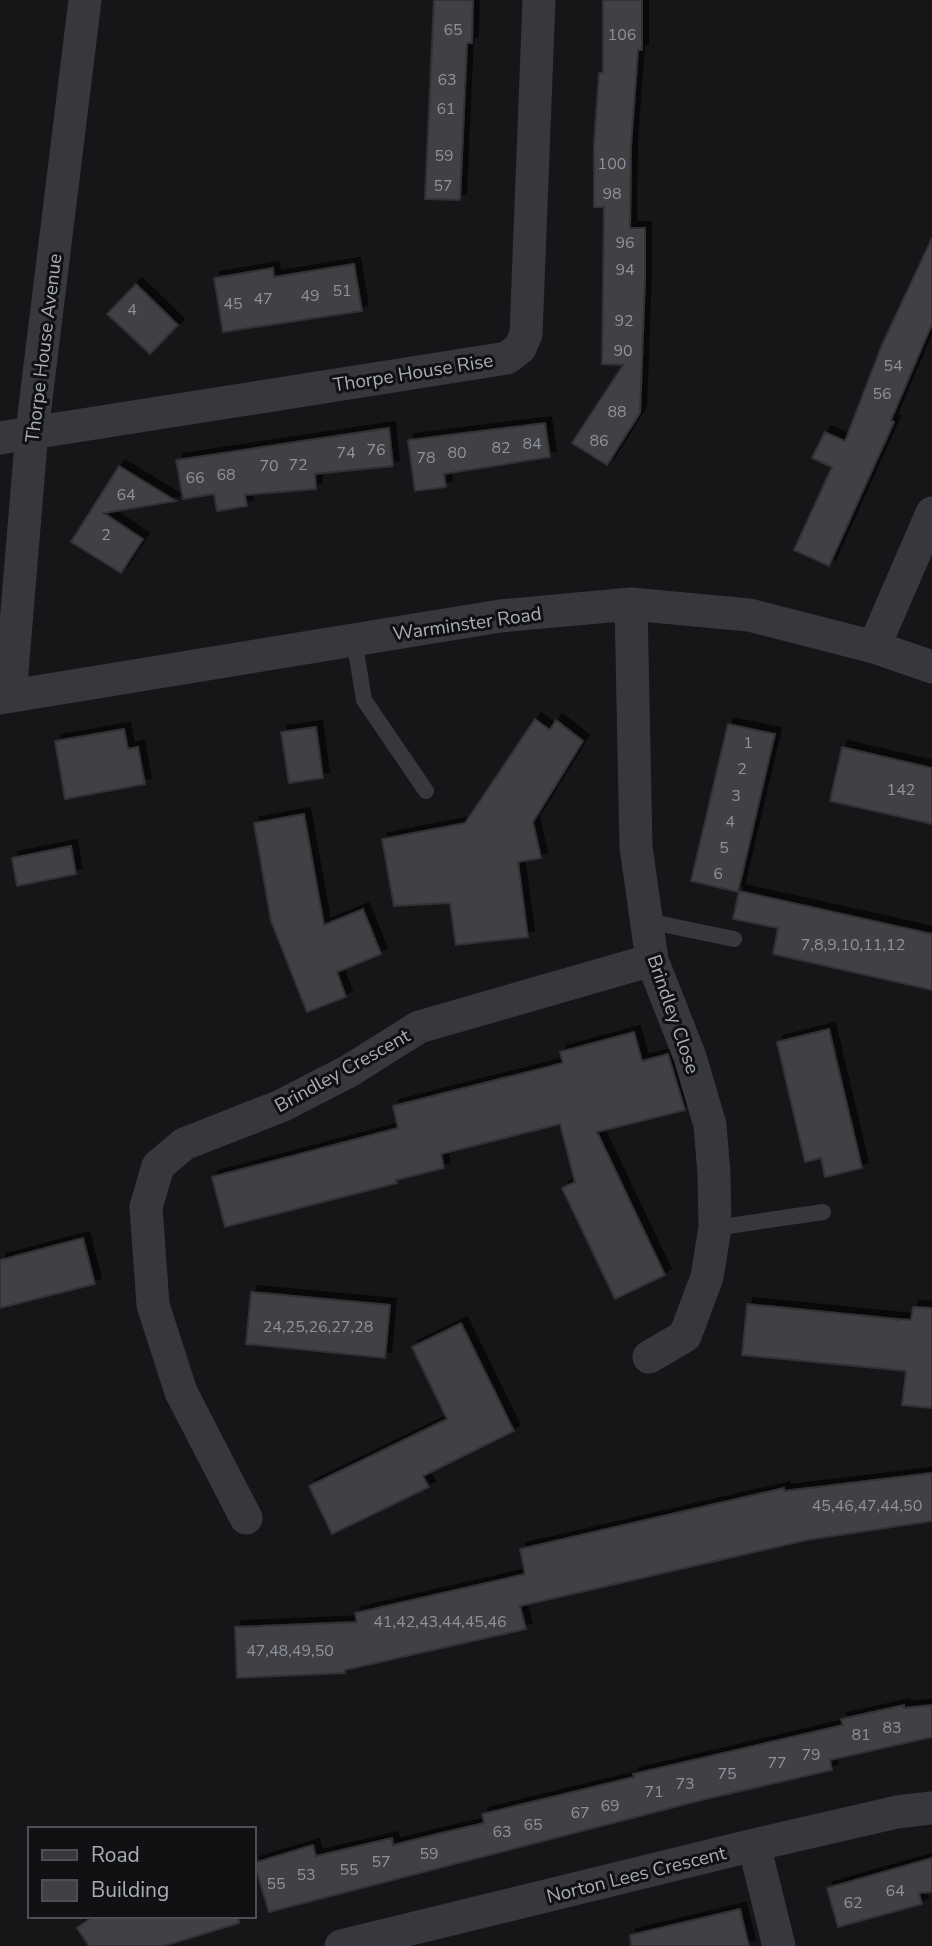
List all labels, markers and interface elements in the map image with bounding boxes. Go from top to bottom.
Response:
house number: 65 [443,19,463,41]
house number: 106 [608,24,636,46]
house number: 63 [437,69,457,91]
house number: 61 [436,98,456,120]
house number: 59 [434,145,454,167]
house number: 100 [598,153,626,175]
house number: 57 [433,175,453,197]
house number: 98 [602,183,622,205]
house number: 96 [615,232,635,254]
street label: Thorpe House Avenue [20,252,68,444]
house number: 94 [615,259,635,281]
house number: 51 [332,280,352,302]
house number: 49 [300,285,320,307]
house number: 47 [253,288,273,310]
house number: 45 [223,293,243,315]
house number: 4 [127,299,137,321]
house number: 92 [614,310,634,332]
house number: 90 [613,340,633,362]
street label: Thorpe House Rise [331,347,495,398]
house number: 54 [883,355,903,377]
house number: 56 [872,383,892,405]
house number: 88 [607,401,627,423]
house number: 86 [589,430,609,452]
house number: 84 [522,433,542,455]
house number: 82 [491,437,511,459]
house number: 76 [366,439,386,461]
house number: 74 [336,442,356,464]
house number: 80 [447,442,467,464]
house number: 78 [416,447,436,469]
house number: 72 [288,454,308,476]
house number: 70 [259,455,279,477]
house number: 68 [216,464,236,486]
house number: 66 [185,467,205,489]
house number: 64 [116,484,136,506]
house number: 2 [101,524,111,546]
street label: Warminster Road [391,601,543,647]
house number: 1 [743,732,753,754]
house number: 2 [737,758,747,780]
house number: 142 [887,779,915,801]
house number: 3 [731,785,741,807]
house number: 4 [725,811,735,833]
house number: 5 [719,837,729,859]
house number: 6 [713,863,723,885]
house number: 7,8,9,10,11,12 [801,934,905,956]
street label: Brindley Close [641,951,706,1077]
street label: Brindley Crescent [270,1023,415,1119]
house number: 24,25,26,27,28 [263,1316,373,1338]
house number: 45,46,47,44,50 [812,1495,922,1517]
house number: 41,42,43,44,45,46 [373,1611,507,1633]
house number: 47,48,49,50 [246,1640,334,1662]
house number: 83 [882,1717,902,1739]
house number: 81 [851,1724,871,1746]
house number: 79 [801,1744,821,1766]
house number: 77 [767,1752,787,1774]
house number: 75 [717,1763,737,1785]
house number: 73 [675,1773,695,1795]
house number: 71 [644,1781,664,1803]
house number: 69 [600,1795,620,1817]
house number: 67 [570,1802,590,1824]
house number: 65 [523,1814,543,1836]
house number: 63 [492,1821,512,1843]
legend [28,1827,256,1918]
street label: Norton Lees Crescent [544,1840,729,1910]
text: Road [91,1841,140,1869]
house number: 59 [419,1843,439,1865]
house number: 57 [371,1851,391,1873]
house number: 55 [339,1859,359,1881]
house number: 53 [296,1864,316,1886]
house number: 55 [266,1873,286,1895]
text: Building [91,1876,169,1904]
house number: 64 [885,1880,905,1902]
house number: 62 [843,1892,863,1914]

